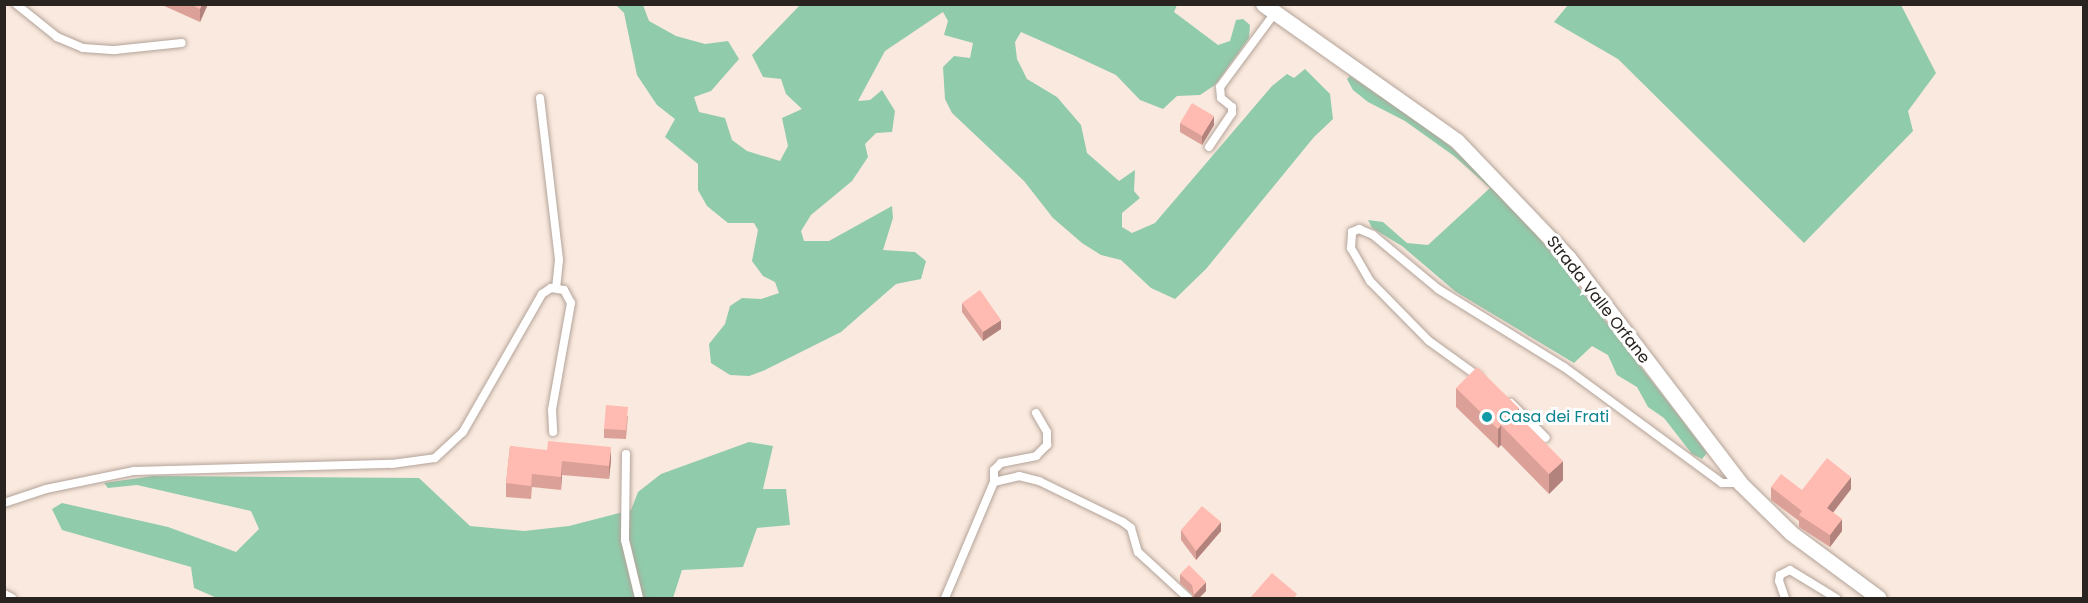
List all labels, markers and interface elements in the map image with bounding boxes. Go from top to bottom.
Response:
street label: Strada Valle Orfane [1542,232,1654,368]
place label: Casa dei Frati [1499,407,1609,427]
marker: Casa dei Frati [1480,410,1494,424]

